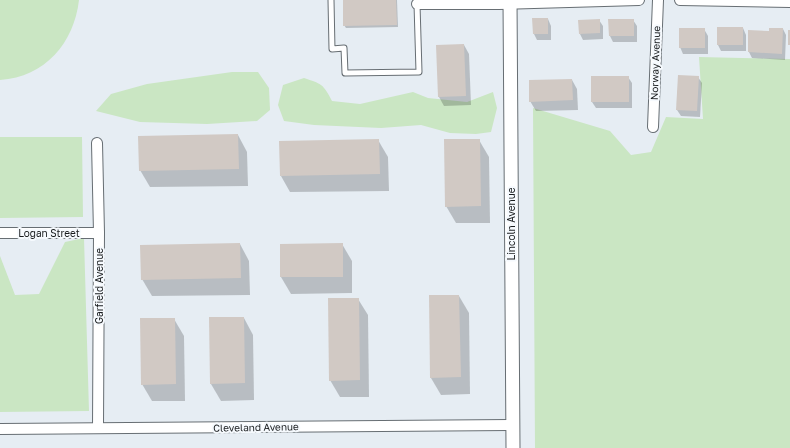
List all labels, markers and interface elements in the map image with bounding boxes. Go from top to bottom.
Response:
street label: Norway Avenue [648,25,662,100]
street label: Lincoln Avenue [505,187,517,261]
street label: Logan Street [18,227,80,239]
street label: Garfield Avenue [93,248,105,324]
street label: Cleveland Avenue [213,420,299,434]

